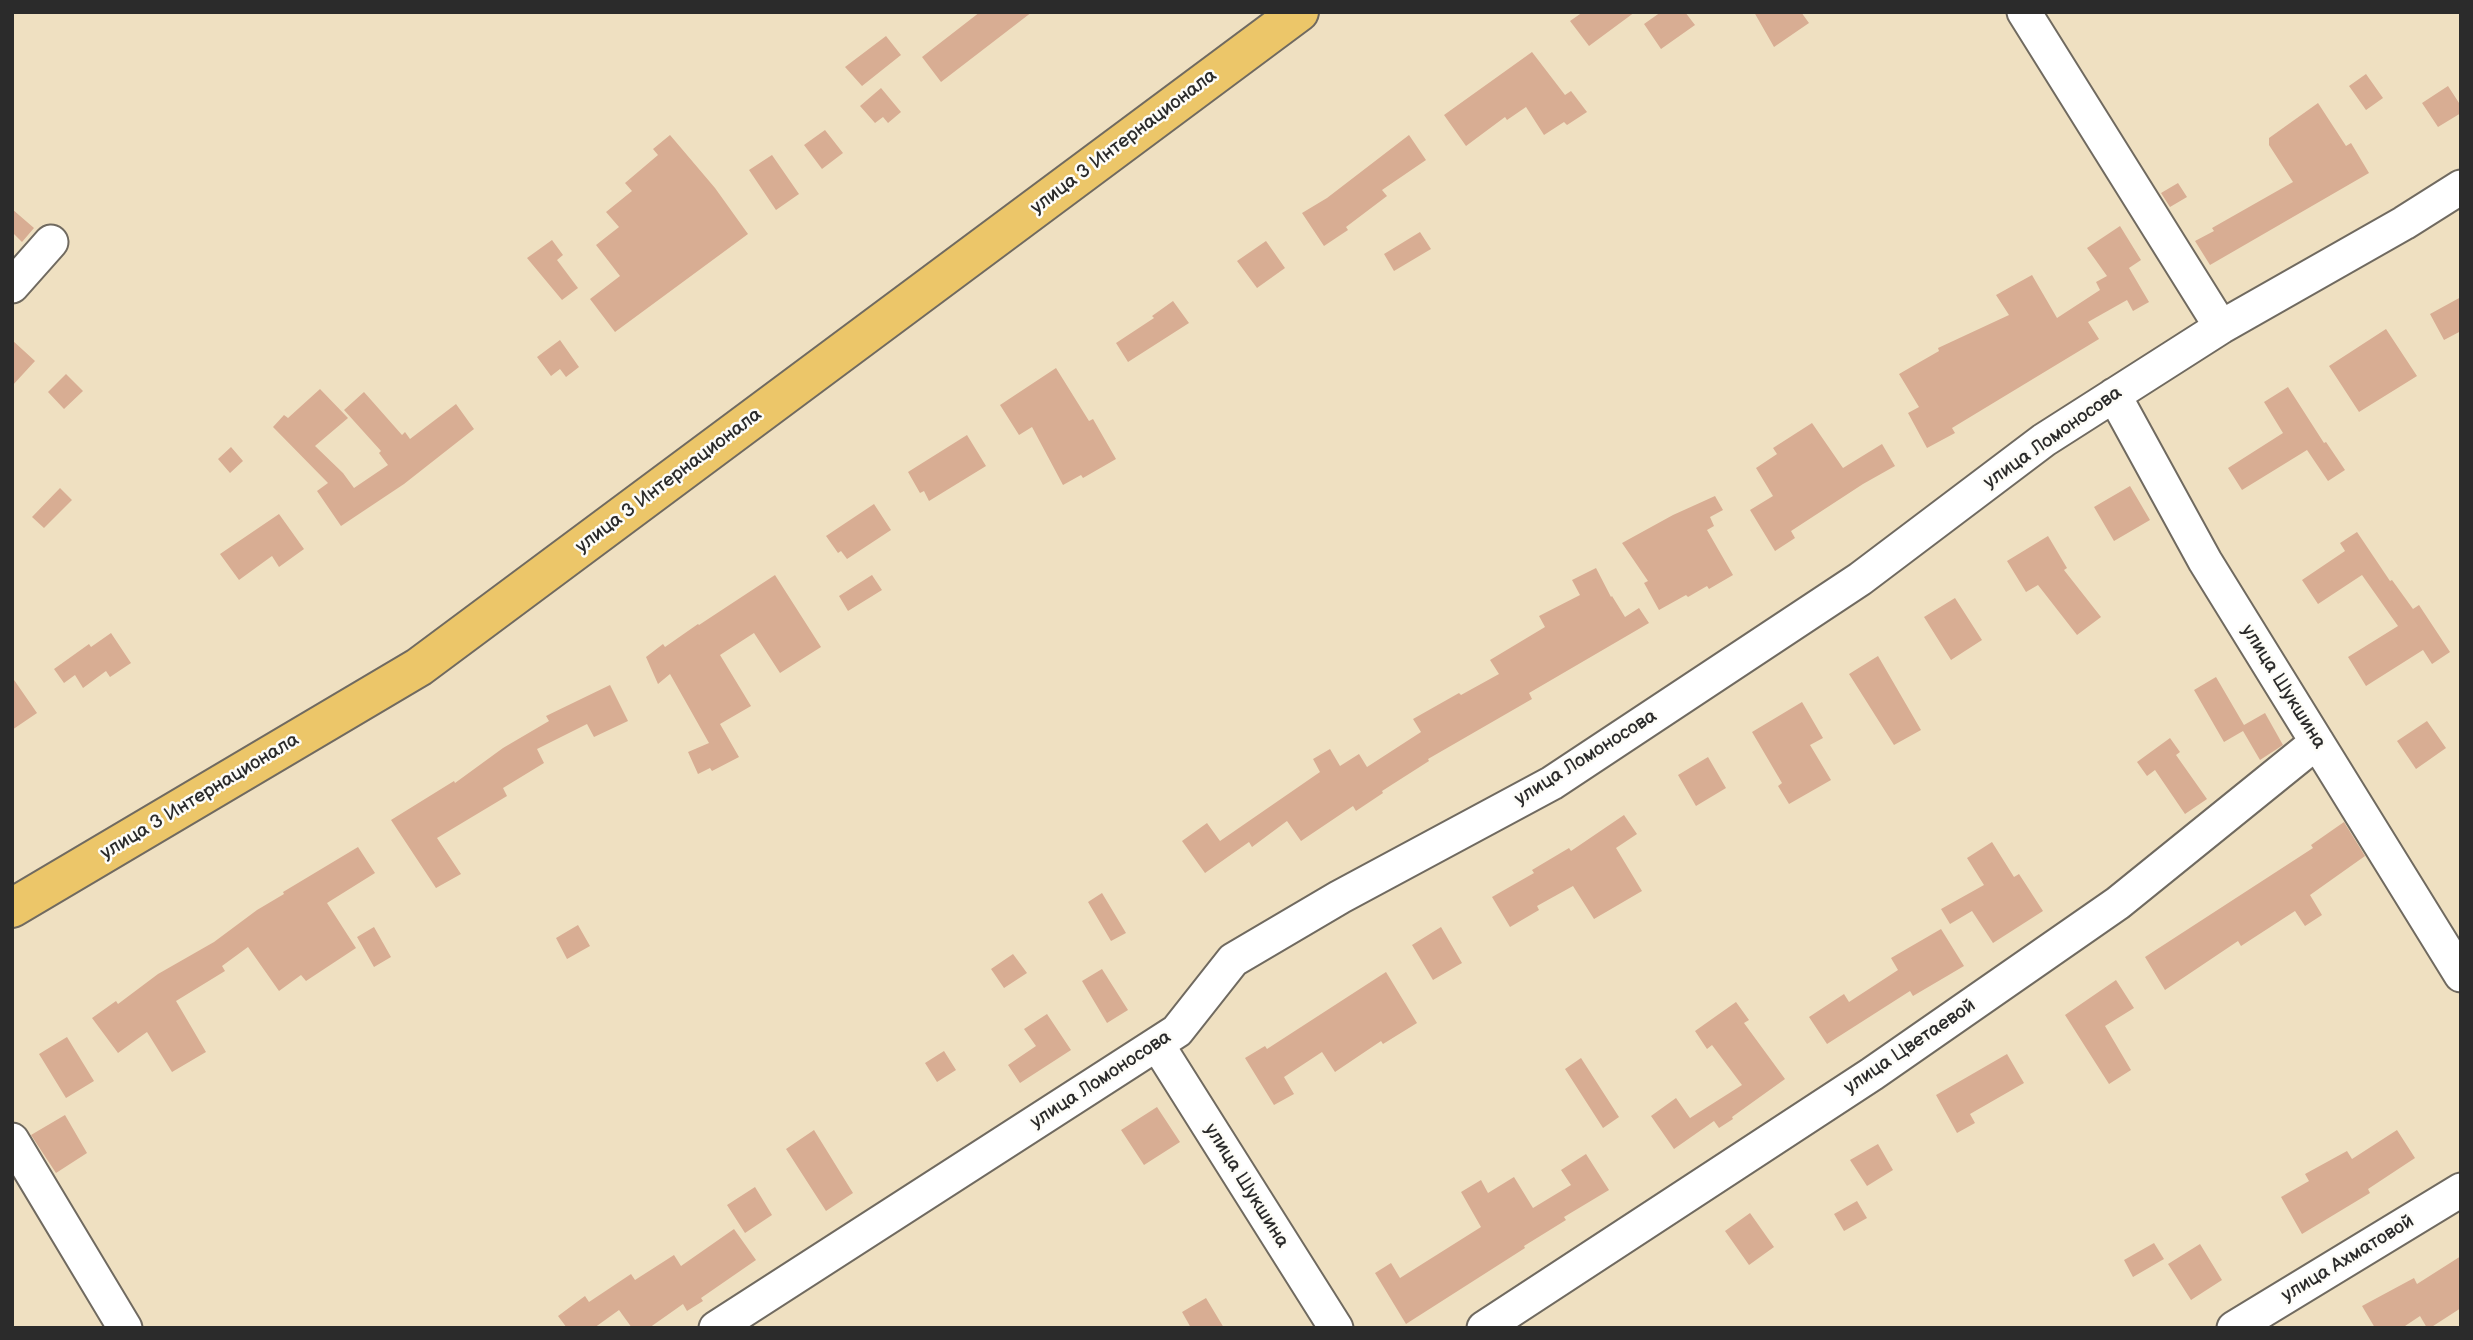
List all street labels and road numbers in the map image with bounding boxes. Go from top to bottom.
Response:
street label: улица 3 Интернационала [1026,65,1222,219]
street label: улица Ломоносова [1980,382,2126,494]
street label: улица 3 Интернационала [571,404,767,558]
street label: улица Шукшина [2236,621,2330,753]
street label: улица Ломоносова [1511,705,1661,811]
street label: улица 3 Интернационала [97,729,303,865]
street label: улица Цветаевой [1840,995,1980,1099]
street label: улица Ломоносова [1026,1026,1176,1134]
street label: улица Шукшина [1199,1120,1293,1252]
street label: улица Ахматовой [2278,1210,2418,1308]

